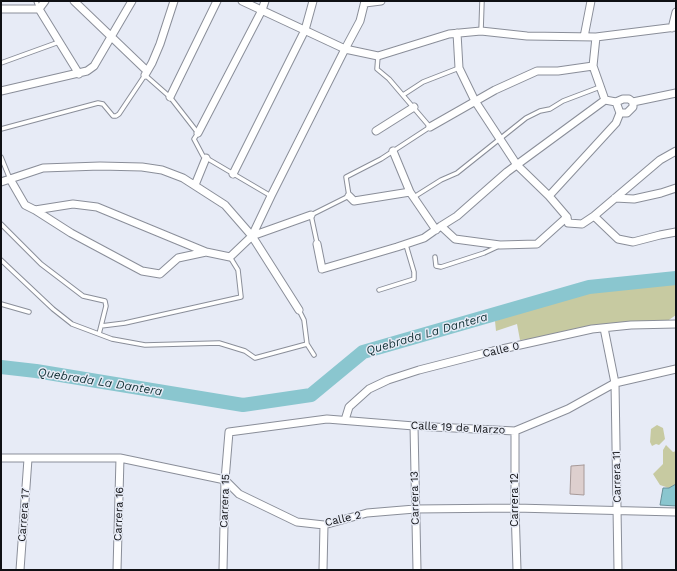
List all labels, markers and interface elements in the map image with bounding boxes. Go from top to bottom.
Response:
water label: Quebrada La Dantera [365,310,489,358]
street label: Calle 0 [481,339,521,361]
water label: Quebrada La Dantera [37,365,163,399]
street label: Calle 19 de Marzo [410,419,506,437]
street label: Carrera 11 [610,451,624,503]
street label: Carrera 13 [408,471,422,525]
street label: Carrera 12 [508,473,522,527]
street label: Carrera 15 [217,474,233,528]
street label: Carrera 16 [111,487,127,541]
street label: Carrera 17 [16,488,32,542]
street label: Calle 2 [323,508,363,530]

